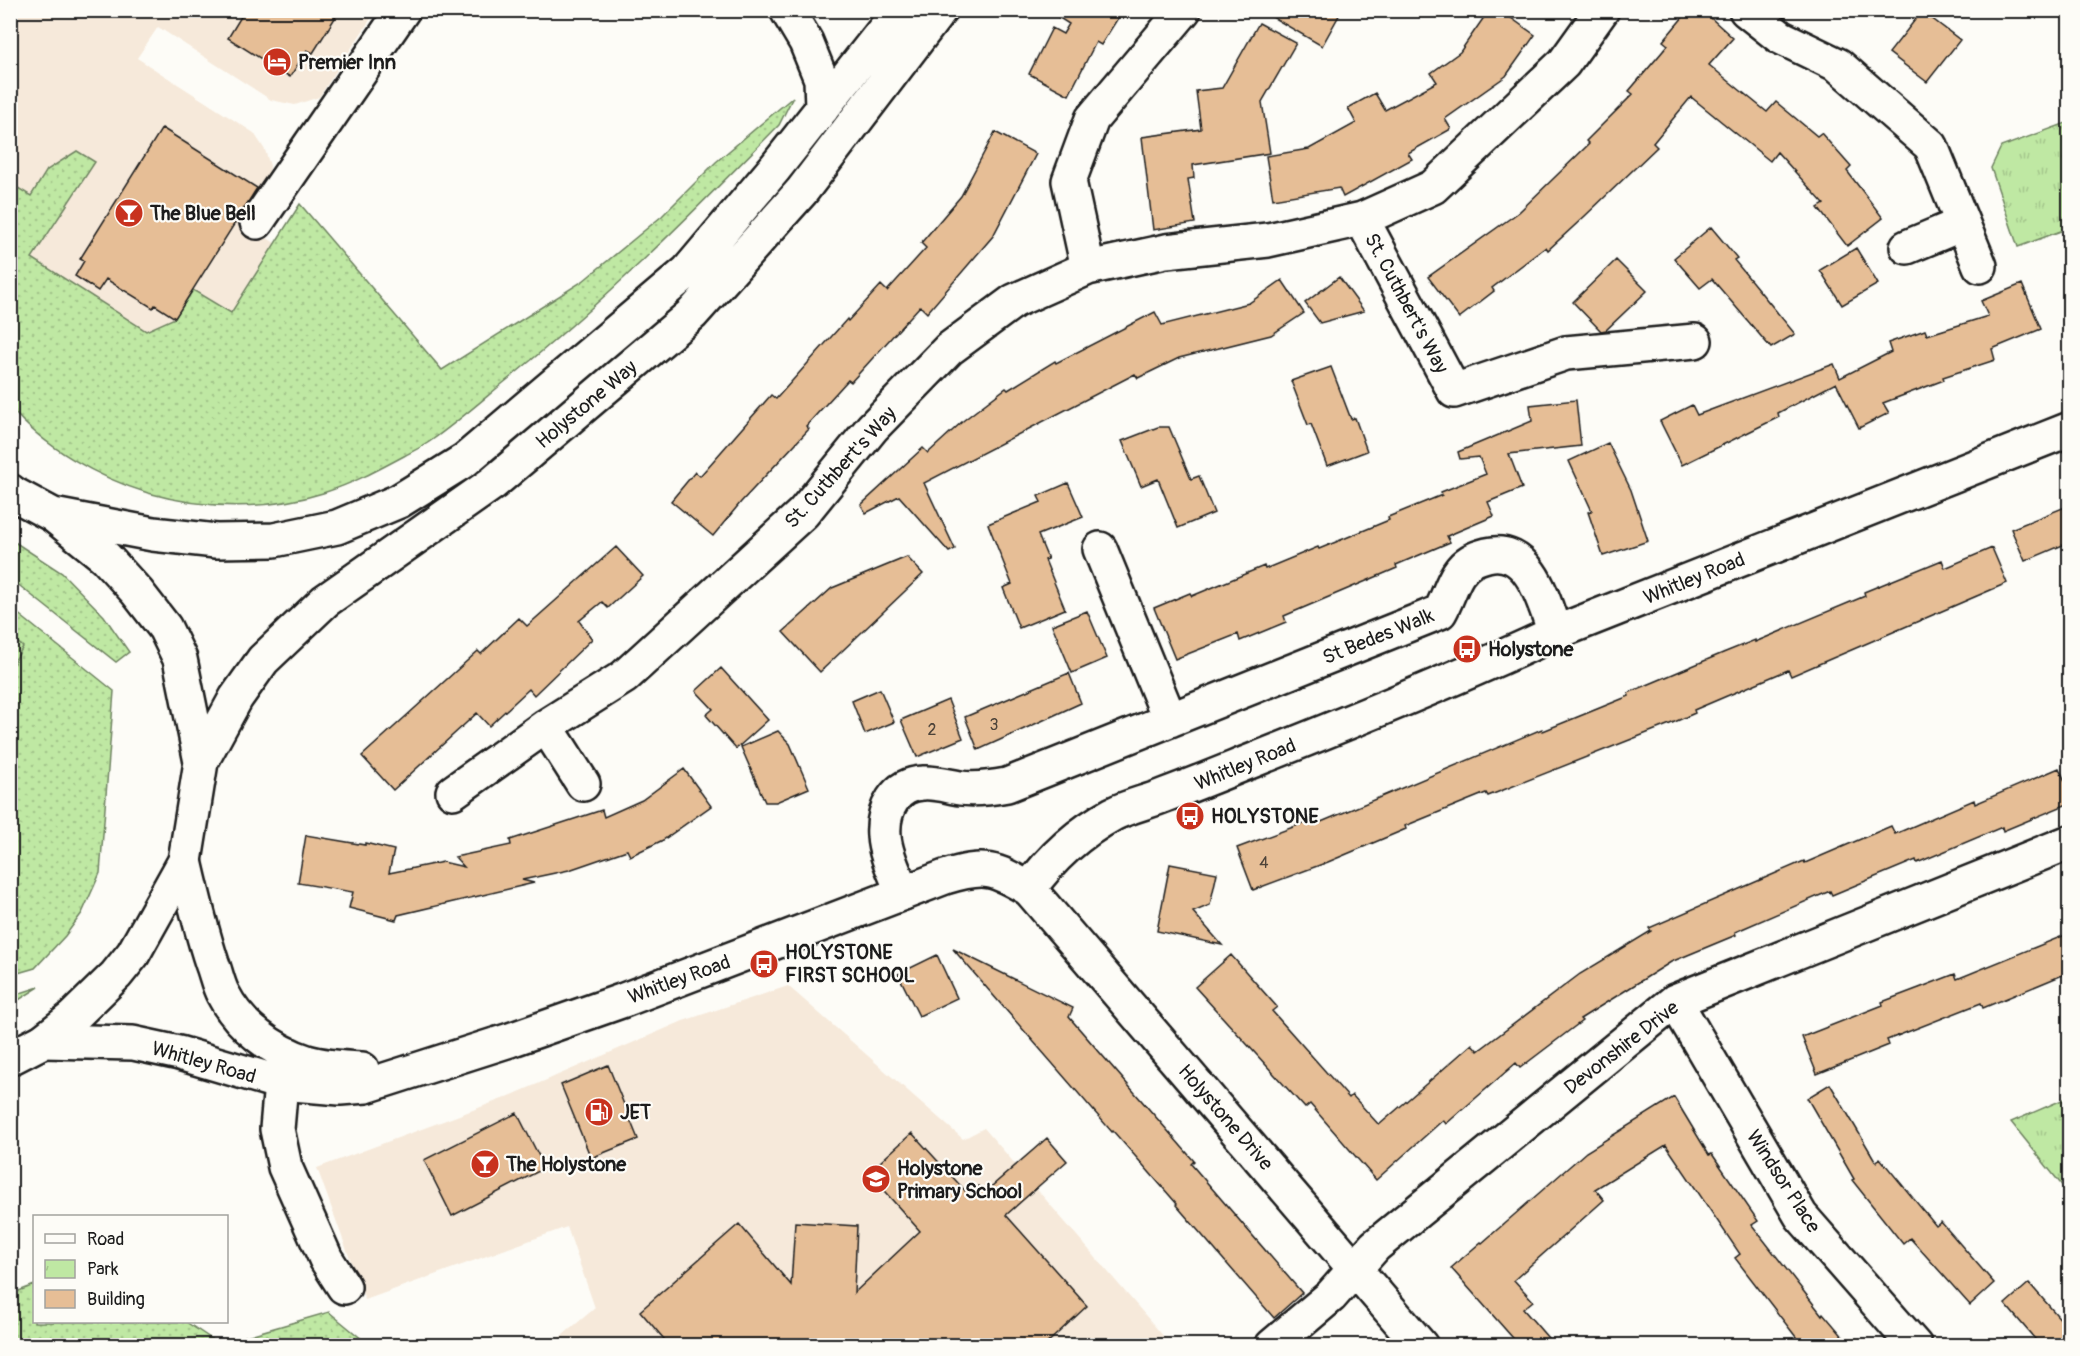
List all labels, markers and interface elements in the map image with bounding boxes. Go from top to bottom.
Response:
hotel icon: Premier Inn [261,46,293,78]
place label: Premier Inn [298,50,396,75]
bar icon: The Blue Bell [113,197,145,229]
place label: The Blue Bell [149,201,256,226]
street label: St. Cuthbert's Way [1359,229,1454,378]
street label: Holystone Way [531,354,642,454]
street label: St. Cuthbert's Way [779,401,902,533]
street label: Whitley Road [1640,547,1749,610]
street label: St Bedes Walk [1319,603,1438,670]
bus stop icon: Holystone [1451,633,1483,665]
place label: Holystone [1488,637,1575,662]
house number: 3 [990,715,999,735]
house number: 2 [928,720,937,740]
street label: Whitley Road [1191,733,1300,796]
bus stop icon: HOLYSTONE [1174,800,1206,832]
place label: HOLYSTONE [1211,804,1319,829]
house number: 4 [1259,853,1269,873]
place label: HOLYSTONE FIRST SCHOOL [785,940,915,988]
bus stop icon: HOLYSTONE FIRST SCHOOL [748,948,780,980]
street label: Whitley Road [625,949,734,1010]
street label: Devonshire Drive [1559,995,1684,1100]
street label: Whitley Road [149,1036,259,1089]
street label: Holystone Drive [1173,1059,1279,1176]
fuel station icon: JET [583,1096,615,1128]
place label: JET [620,1100,651,1125]
street label: Windsor Place [1741,1125,1826,1238]
bar icon: The Holystone [469,1148,501,1180]
place label: The Holystone [505,1152,627,1177]
place label: Holystone Primary School [897,1156,1022,1204]
school or university icon: Holystone Primary School [860,1163,892,1195]
legend [33,1215,228,1323]
text: Road [87,1228,124,1251]
text: Park [87,1258,119,1281]
text: Building [87,1288,145,1311]

